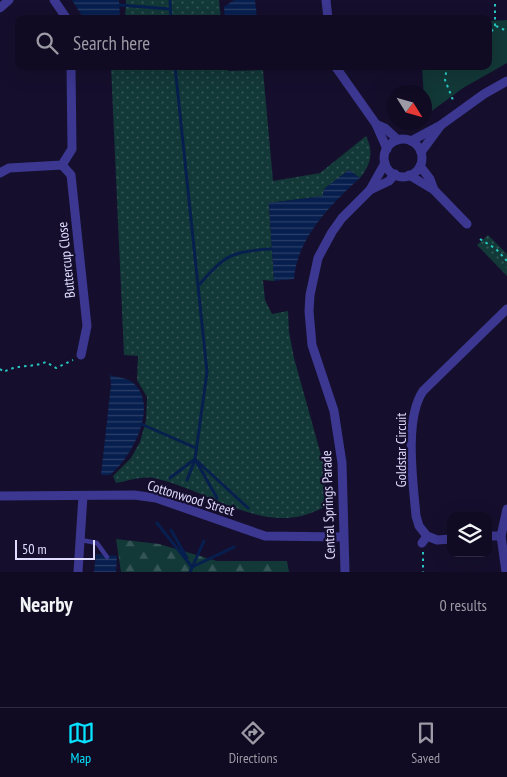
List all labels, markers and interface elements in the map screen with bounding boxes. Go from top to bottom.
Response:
search box [15,15,492,70]
icon: search [33,29,61,57]
text: Search here [73,31,150,55]
north arrow [387,85,432,130]
street label: Buttercup Close [53,221,79,299]
street label: Goldstar Circuit [392,413,410,487]
street label: Central Springs Parade [317,450,339,560]
street label: Cottonwood Street [145,476,237,520]
map controls [447,512,492,557]
button: layers [447,512,492,557]
scale bar [15,537,95,560]
text: 50 m [22,540,47,558]
text: Nearby [20,591,73,618]
text: 0 results [440,595,487,615]
tab: Map [67,719,95,767]
tab: Directions [229,719,277,767]
tab: Saved [411,719,440,767]

